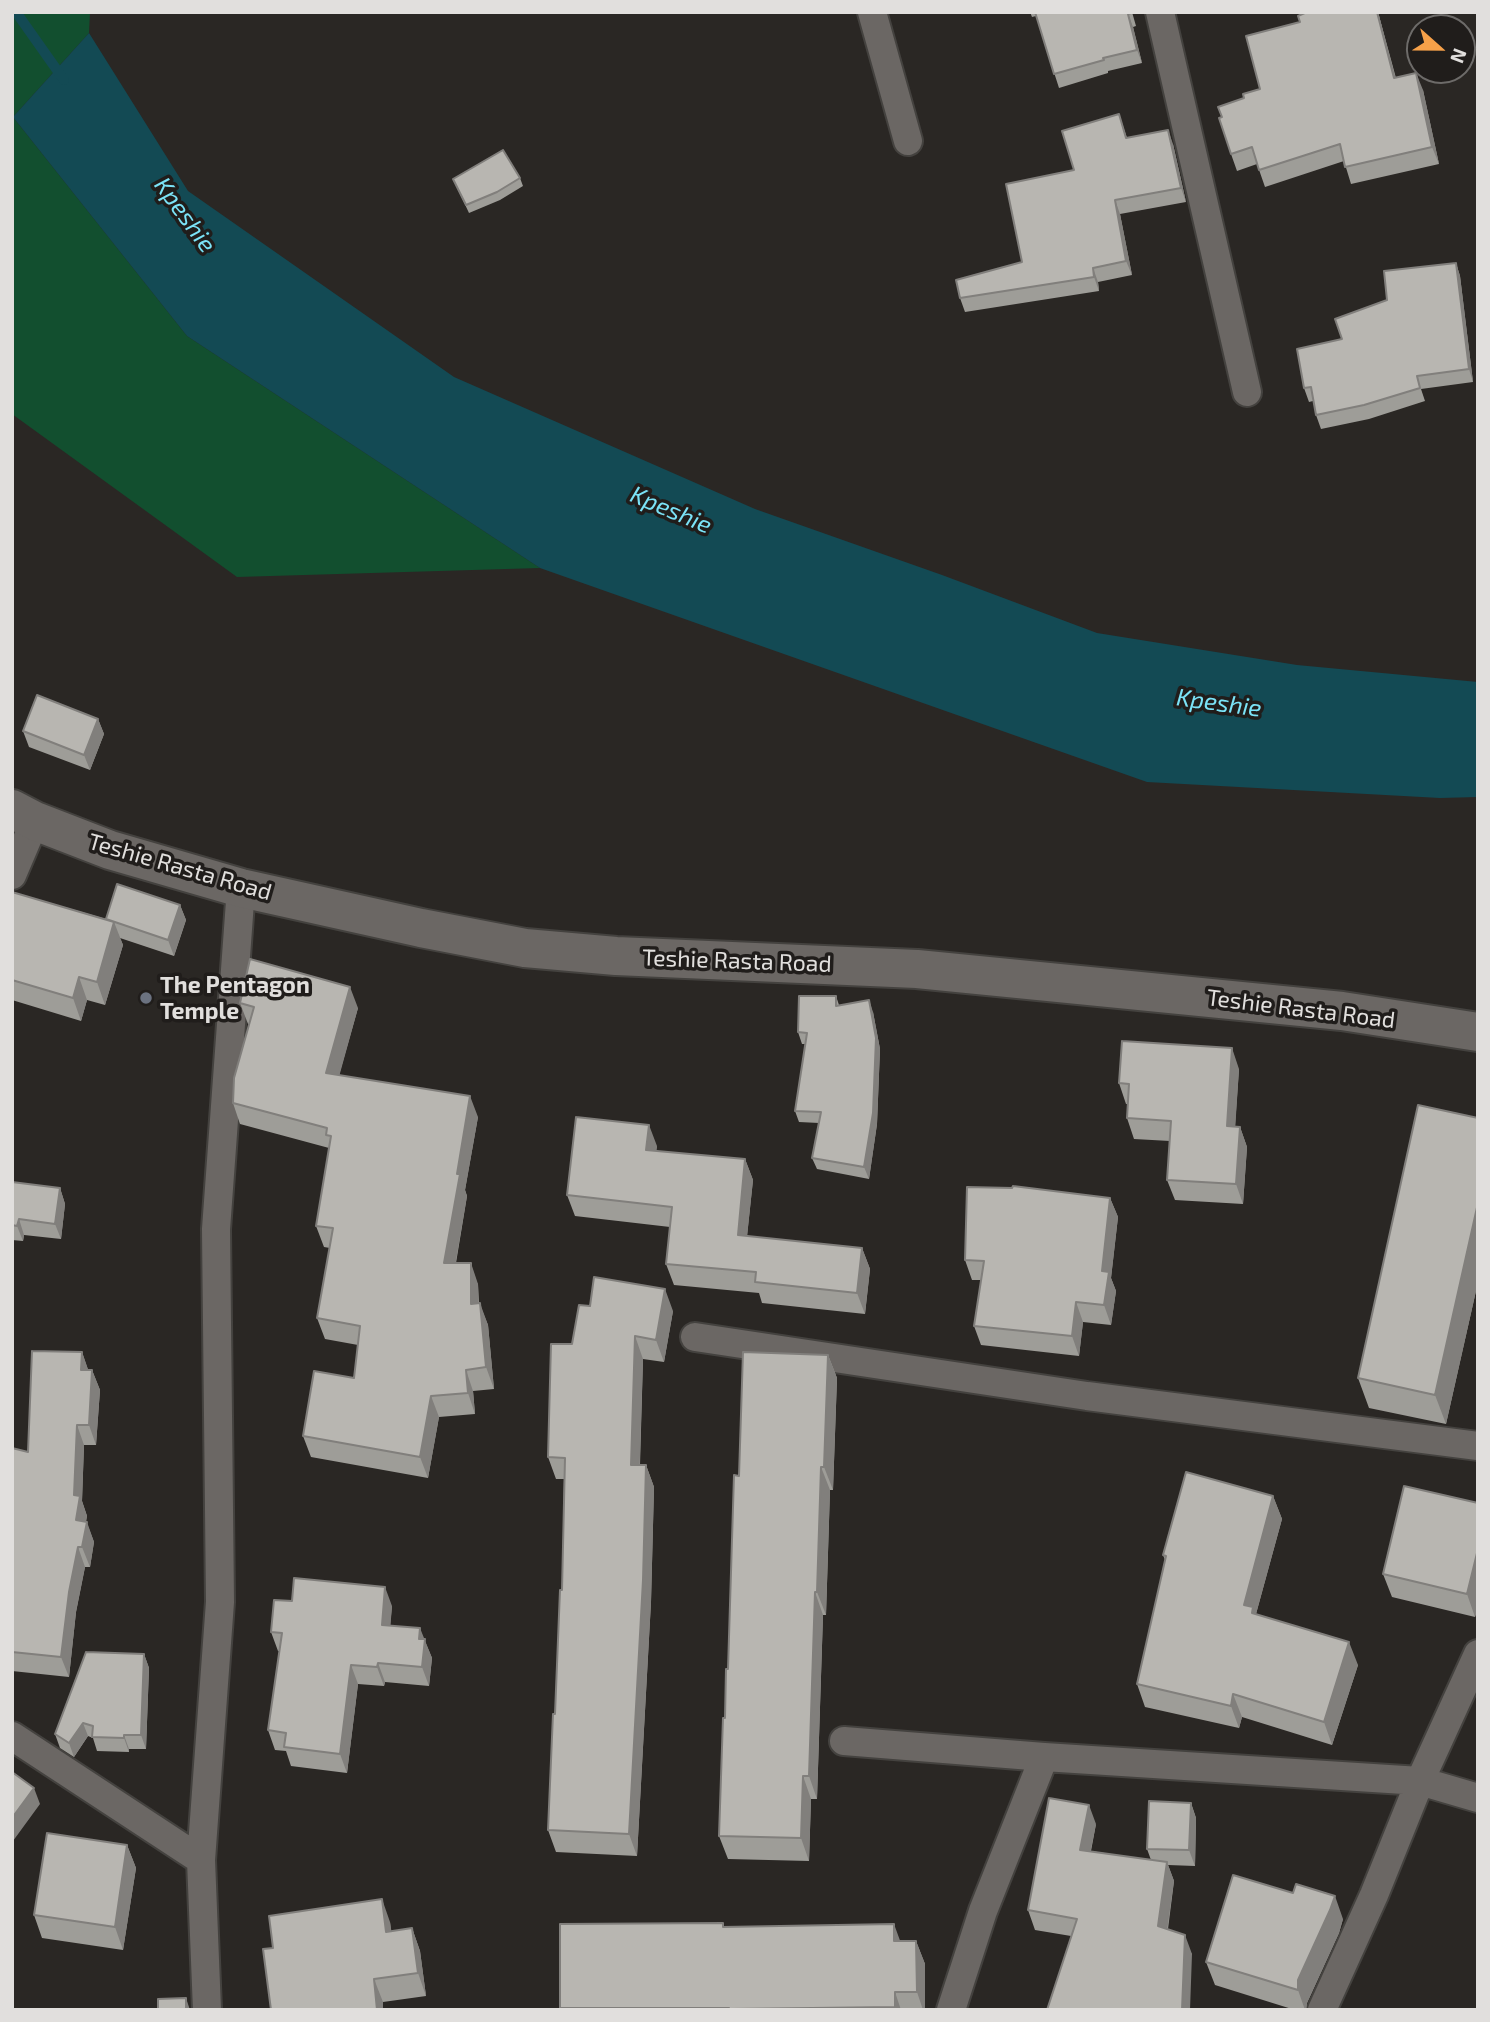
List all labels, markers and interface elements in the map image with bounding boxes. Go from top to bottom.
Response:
north arrow [1406,14,1476,84]
text: N [1446,45,1472,67]
water label: Kpeshie [148,172,222,258]
water label: Kpeshie [626,480,716,540]
water label: Kpeshie [1175,683,1263,723]
street label: Teshie Rasta Road [85,828,275,906]
street label: Teshie Rasta Road [642,944,832,978]
place label: The Pentagon Temple [160,971,310,1025]
street label: Teshie Rasta Road [1205,984,1397,1034]
marker: The Pentagon Temple [138,990,154,1006]

